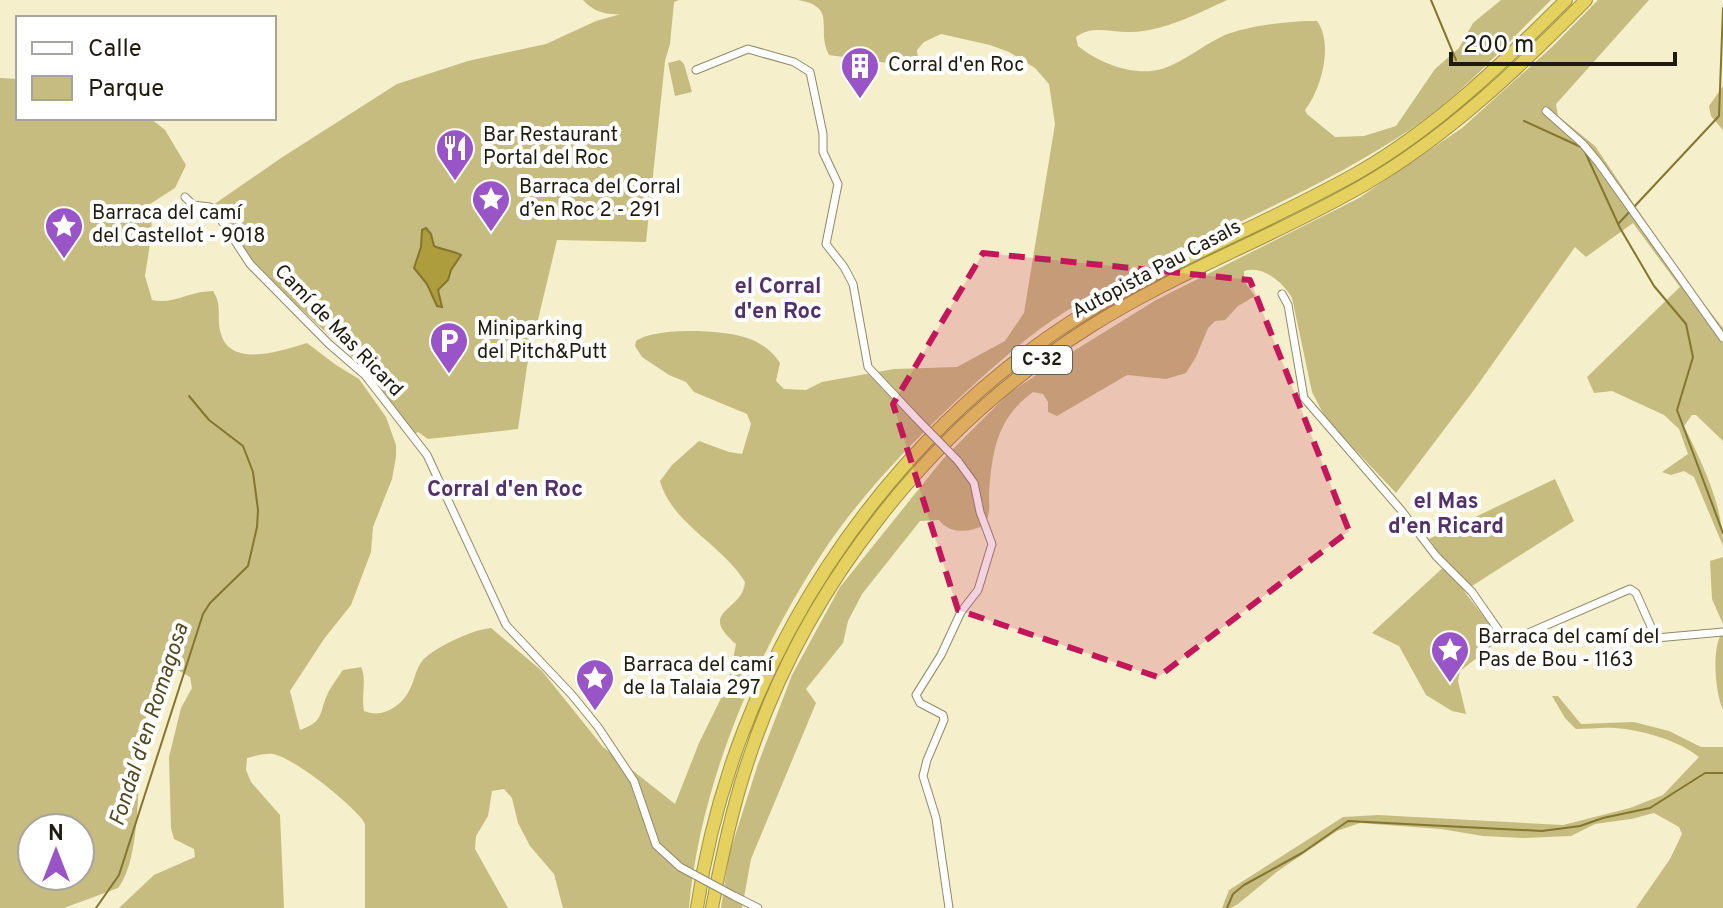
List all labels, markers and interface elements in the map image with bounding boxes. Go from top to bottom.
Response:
legend [16,16,276,120]
scale bar [1451,16,1675,66]
text: 200 m [1463,31,1534,61]
text: Calle [88,35,142,65]
building icon: Corral d'en Roc [839,45,881,100]
place label: Corral d'en Roc [888,53,1024,79]
text: Parque [88,75,164,105]
place label: Bar Restaurant Portal del Roc [483,123,618,172]
restaurant icon: Bar Restaurant Portal del Roc [434,127,476,182]
place label: Barraca del Corral d’en Roc 2 - 291 [519,175,681,224]
place icon: Barraca del Corral d’en Roc 2 - 291 [470,178,512,233]
place label: Barraca del camí del Castellot - 9018 [92,201,265,250]
place icon: Barraca del camí del Castellot - 9018 [43,205,85,260]
street label: Autopista Pau Casals [1068,214,1246,326]
street label: Camí de Mas Ricard [268,259,408,403]
district label: el Corral d'en Roc [734,274,822,326]
place label: Miniparking del Pitch&Putt [477,317,607,366]
parking icon: Miniparking del Pitch&Putt [428,320,470,375]
road number: C-32 [1012,346,1072,374]
district label: Corral d'en Roc [427,477,583,504]
district label: el Mas d'en Ricard [1388,489,1504,541]
water label: Fondal d'en Romagosa [104,620,196,830]
place label: Barraca del camí del Pas de Bou - 1163 [1478,625,1659,674]
place icon: Barraca del camí del Pas de Bou - 1163 [1429,629,1471,684]
place label: Barraca del camí de la Talaia 297 [623,653,774,702]
place icon: Barraca del camí de la Talaia 297 [574,657,616,712]
north arrow [16,812,96,892]
text: N [48,821,64,848]

